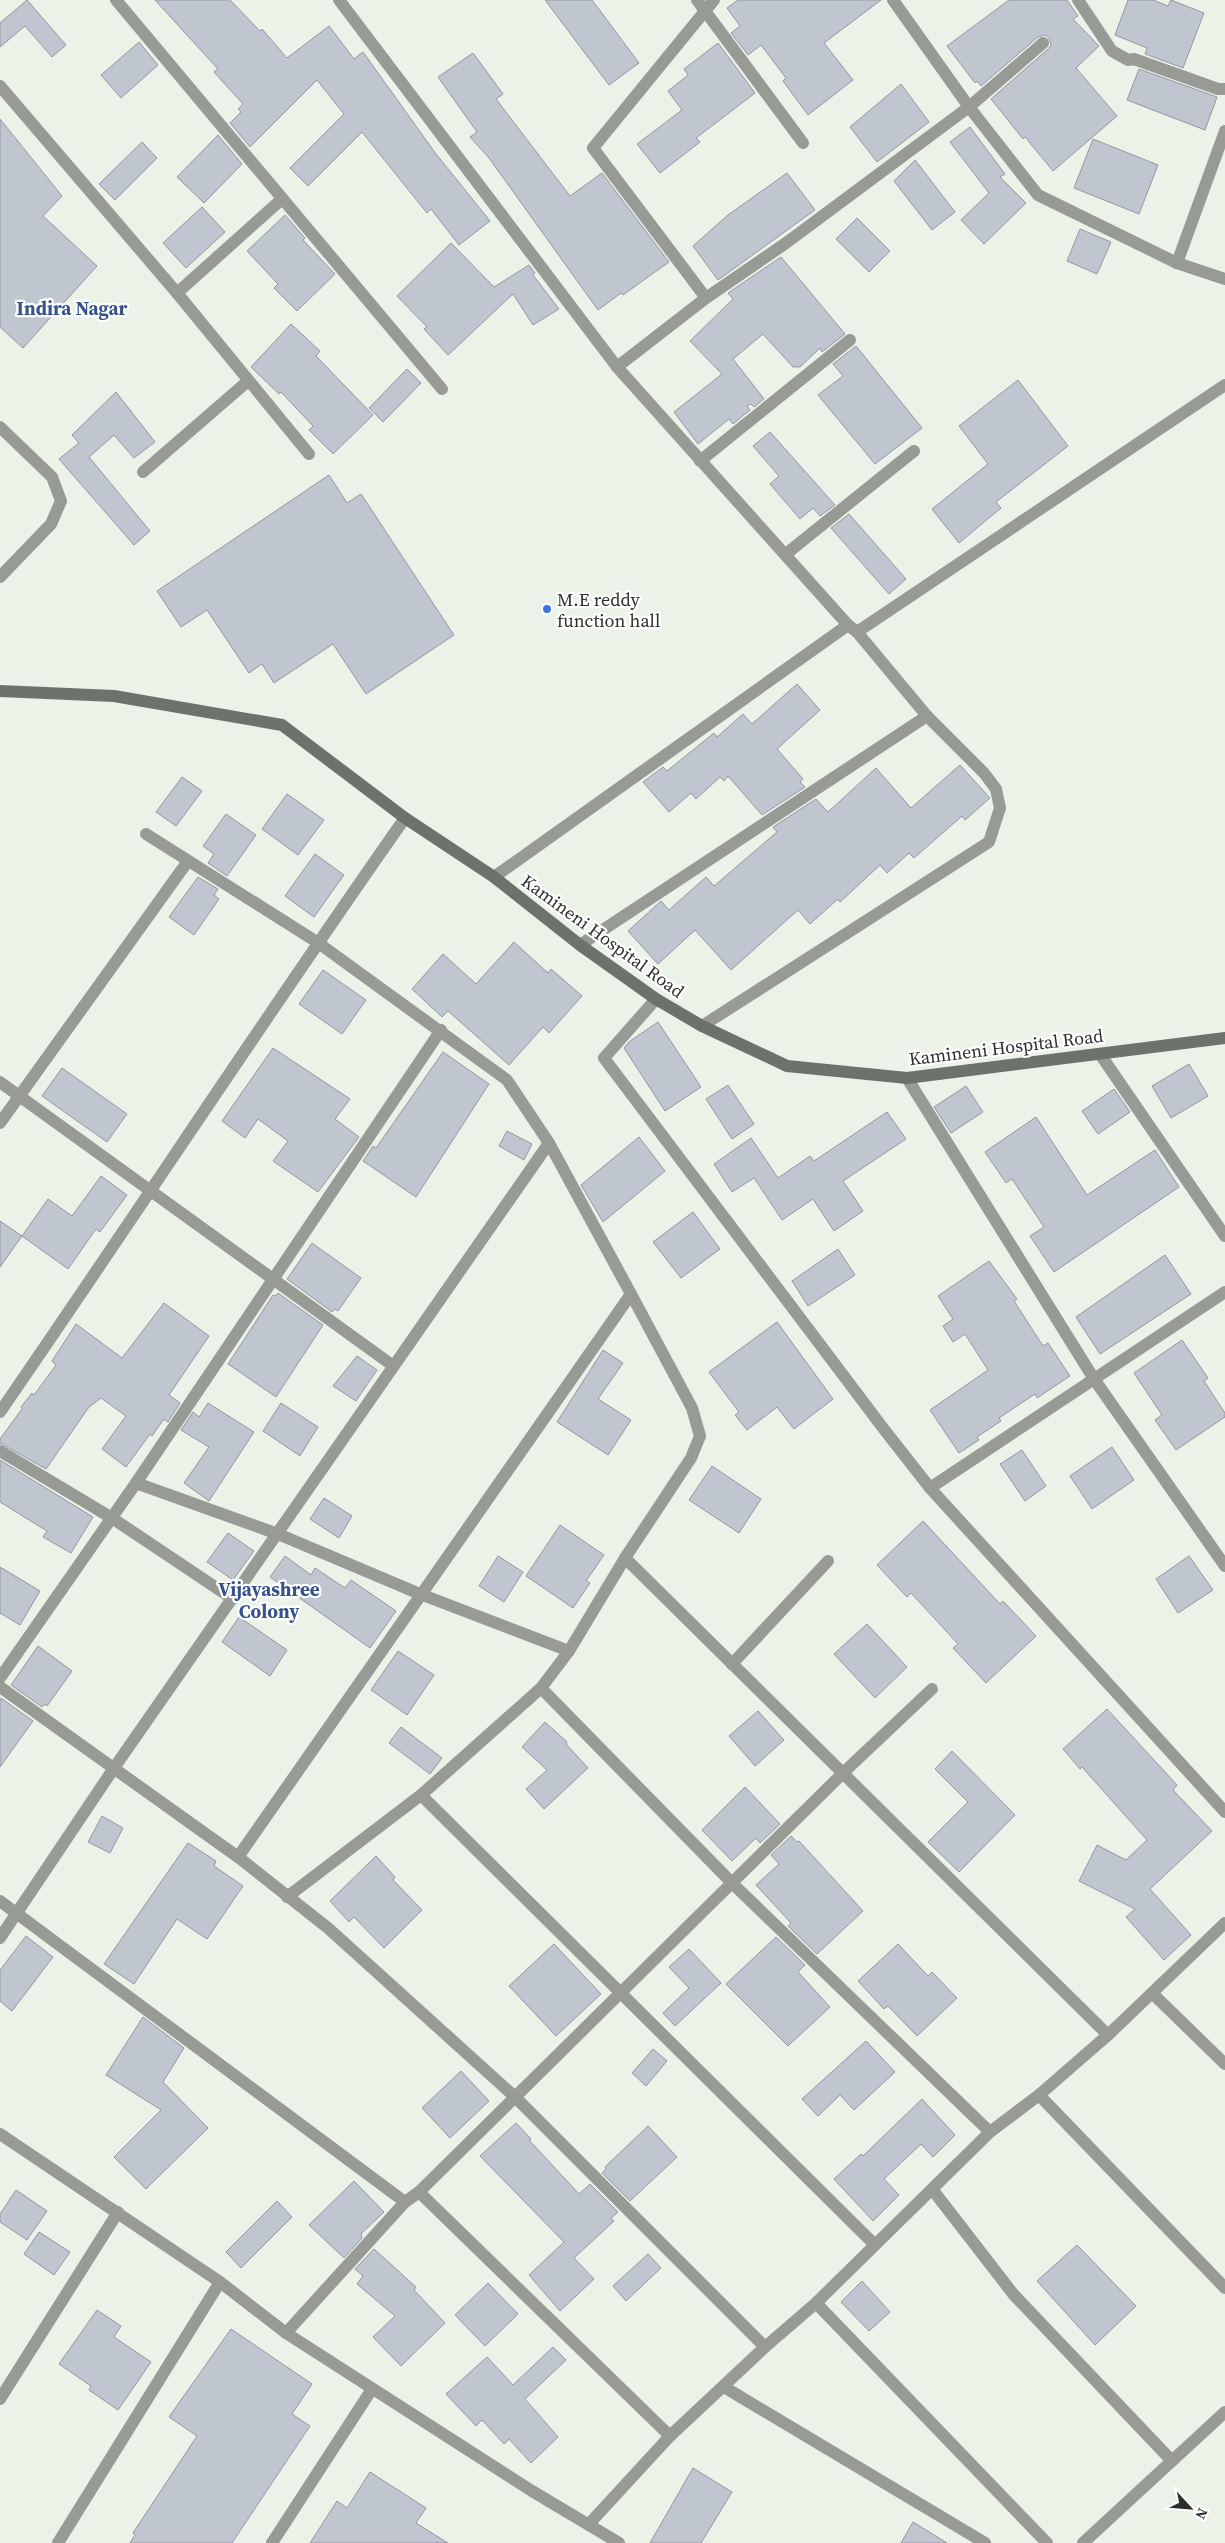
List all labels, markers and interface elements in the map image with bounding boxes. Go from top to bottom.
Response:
district label: Indira Nagar [17,295,128,321]
place label: M.E reddy function hall [557,587,660,633]
marker: M.E reddy function hall [541,603,553,615]
street label: Kamineni Hospital Road [517,868,689,1004]
street label: Kamineni Hospital Road [907,1023,1105,1071]
district label: Vijayashree Colony [218,1576,320,1624]
north arrow [1165,2483,1215,2533]
text: N [1190,2505,1213,2523]

